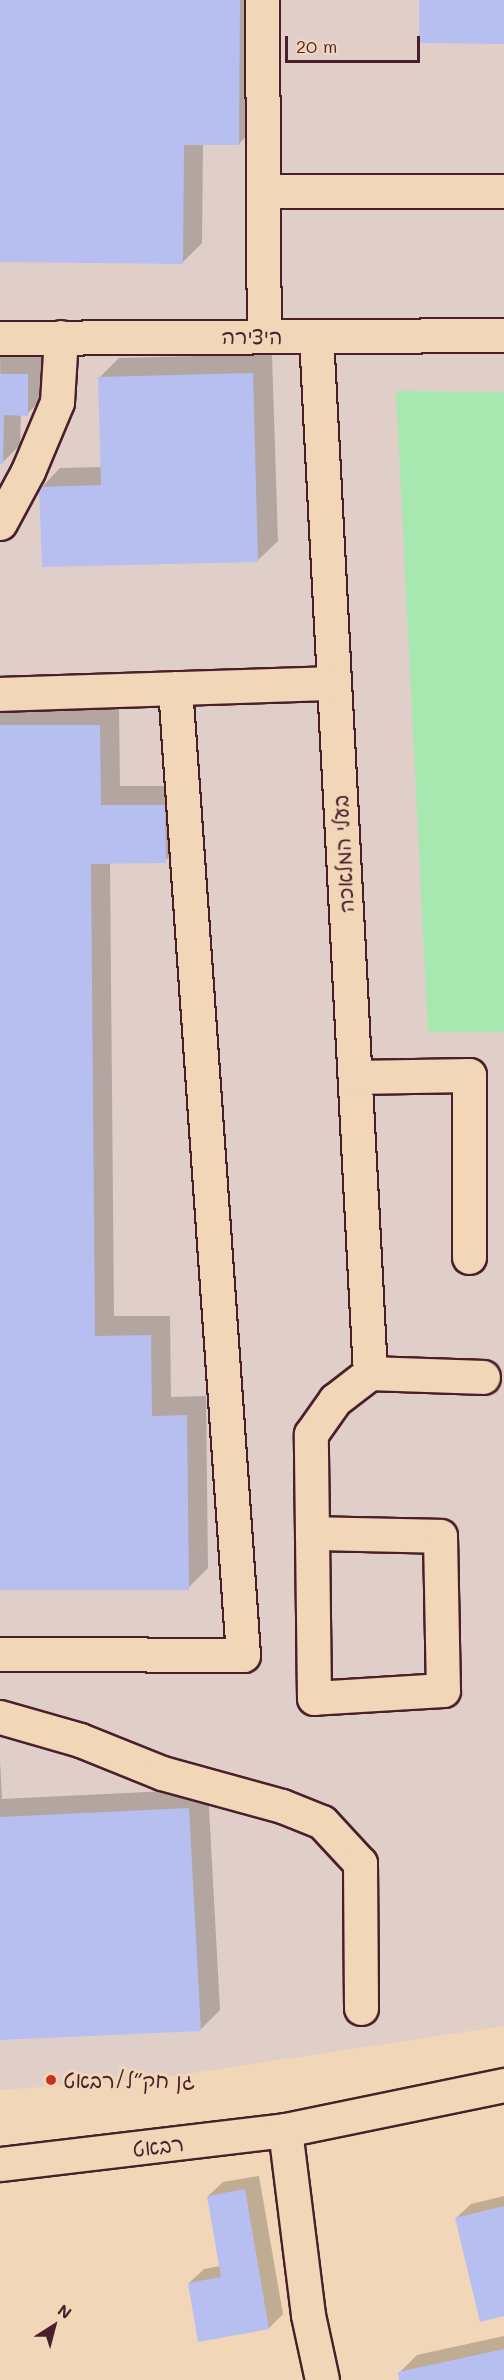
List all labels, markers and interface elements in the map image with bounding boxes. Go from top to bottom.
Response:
scale bar [288,24,423,62]
text: 20 m [296,34,337,58]
street label: היצירה [222,323,282,349]
street label: בעלי המלאכה [327,794,359,914]
place label: גן חק״ל/רבאט [63,2067,195,2093]
marker: גן חק״ל/רבאט [44,2073,58,2087]
street label: רבאט [131,2130,185,2162]
north arrow [24,2296,84,2356]
text: N [54,2299,76,2323]

